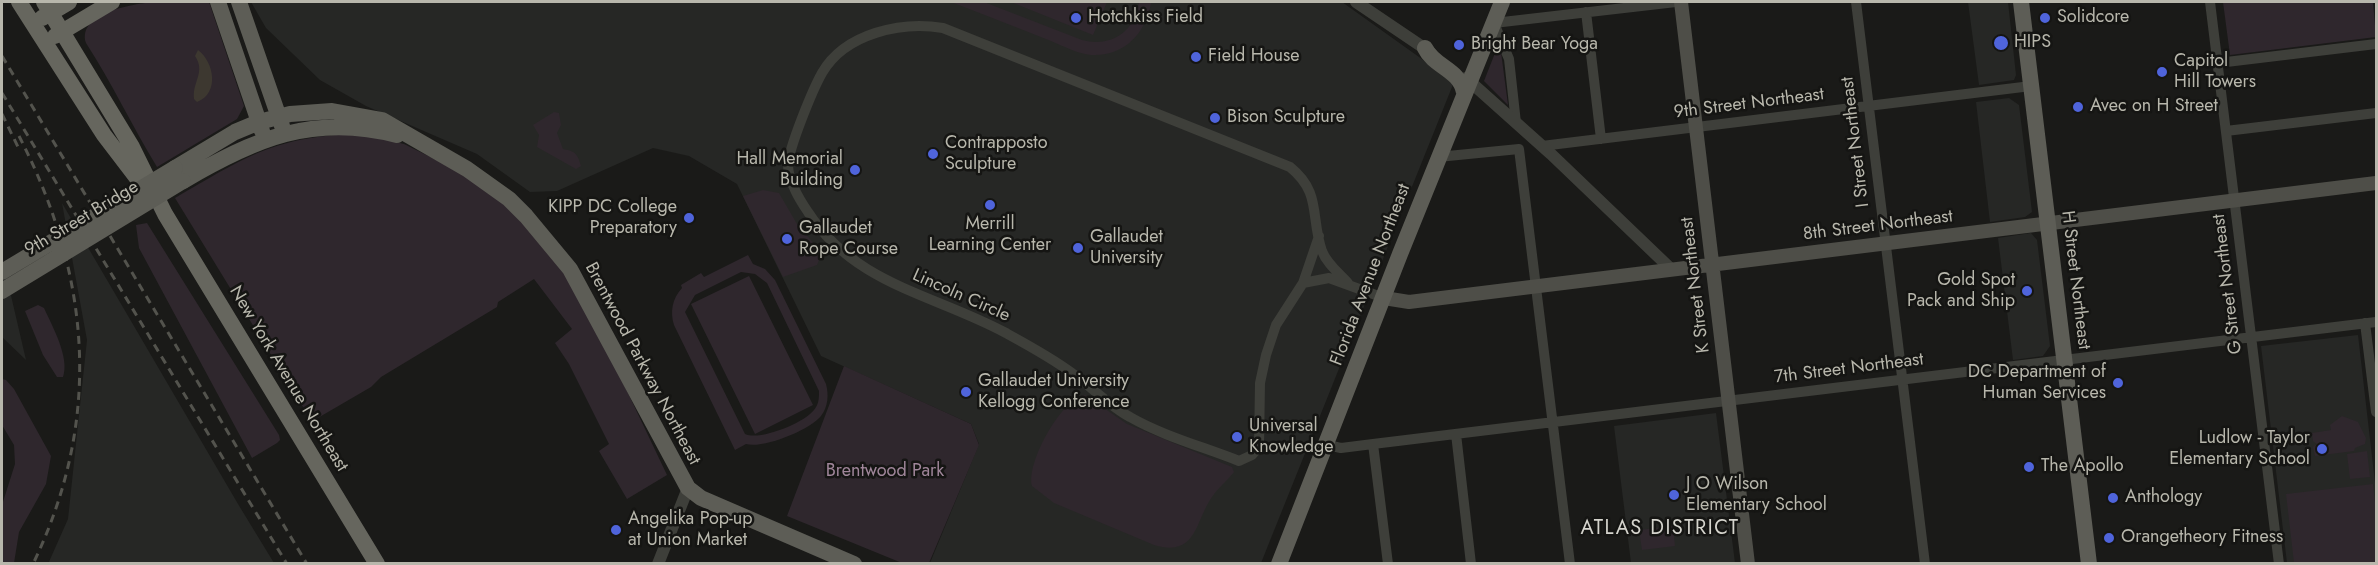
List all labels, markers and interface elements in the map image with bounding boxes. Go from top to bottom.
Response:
place label: Hotchkiss Field [1088,7,1203,29]
place label: Solidcore [2057,7,2129,29]
marker: Hotchkiss Field [1069,11,1083,25]
marker: Solidcore [2038,11,2052,25]
place label: HIPS [2014,32,2051,54]
place label: Bright Bear Yoga [1471,34,1598,56]
marker: HIPS [1992,34,2010,52]
marker: Bright Bear Yoga [1452,38,1466,52]
place label: Field House [1208,46,1299,68]
marker: Field House [1189,50,1203,64]
place label: Capitol Hill Towers [2174,51,2256,94]
marker: Capitol Hill Towers [2155,65,2169,79]
street label: I Street Northeast [1837,75,1875,209]
street label: 9th Street Northeast [1673,84,1825,124]
place label: Avec on H Street [2090,96,2218,118]
marker: Avec on H Street [2071,100,2085,114]
place label: Bison Sculpture [1227,107,1345,129]
marker: Bison Sculpture [1208,111,1222,125]
place label: Contrapposto Sculpture [945,133,1048,176]
marker: Contrapposto Sculpture [926,147,940,161]
place label: Hall Memorial Building [736,149,843,192]
marker: Hall Memorial Building [848,163,862,177]
street label: 9th Street Bridge [21,177,143,261]
street label: Florida Avenue Northeast [1326,181,1416,369]
place label: KIPP DC College Preparatory [548,197,677,240]
marker: Merrill Learning Center [983,198,997,212]
street label: 8th Street Northeast [1802,206,1954,246]
street label: H Street Northeast [2056,209,2094,351]
marker: KIPP DC College Preparatory [682,211,696,225]
street label: G Street Northeast [2209,213,2247,355]
place label: Merrill Learning Center [929,214,1051,256]
street label: K Street Northeast [1677,216,1715,354]
place label: Gallaudet Rope Course [799,218,898,260]
place label: Gallaudet University [1090,227,1163,270]
marker: Gallaudet Rope Course [780,232,794,246]
marker: Gallaudet University [1071,241,1085,255]
street label: Brentwood Parkway Northeast [579,259,705,469]
street label: Lincoln Circle [909,265,1013,327]
place label: Gold Spot Pack and Ship [1907,270,2015,312]
street label: New York Avenue Northeast [224,282,352,476]
marker: Gold Spot Pack and Ship [2020,284,2034,298]
street label: 7th Street Northeast [1773,349,1925,389]
place label: DC Department of Human Services [1968,362,2106,404]
place label: Gallaudet University Kellogg Conference [978,371,1129,413]
marker: DC Department of Human Services [2111,376,2125,390]
marker: Gallaudet University Kellogg Conference [959,385,973,399]
place label: Universal Knowledge [1249,416,1334,458]
place label: Ludlow - Taylor Elementary School [2169,428,2310,470]
marker: Universal Knowledge [1230,430,1244,444]
marker: Ludlow - Taylor Elementary School [2315,442,2329,456]
place label: The Apollo [2041,456,2124,478]
marker: The Apollo [2022,460,2036,474]
park label: Brentwood Park [826,461,944,483]
place label: J O Wilson Elementary School [1686,474,1827,516]
place label: Anthology [2125,487,2202,509]
marker: J O Wilson Elementary School [1667,488,1681,502]
marker: Anthology [2106,491,2120,505]
place label: Angelika Pop-up at Union Market [628,509,753,552]
district label: ATLAS DISTRICT [1580,517,1740,541]
marker: Angelika Pop-up at Union Market [609,523,623,537]
place label: Orangetheory Fitness [2121,527,2283,549]
marker: Orangetheory Fitness [2102,531,2116,545]

